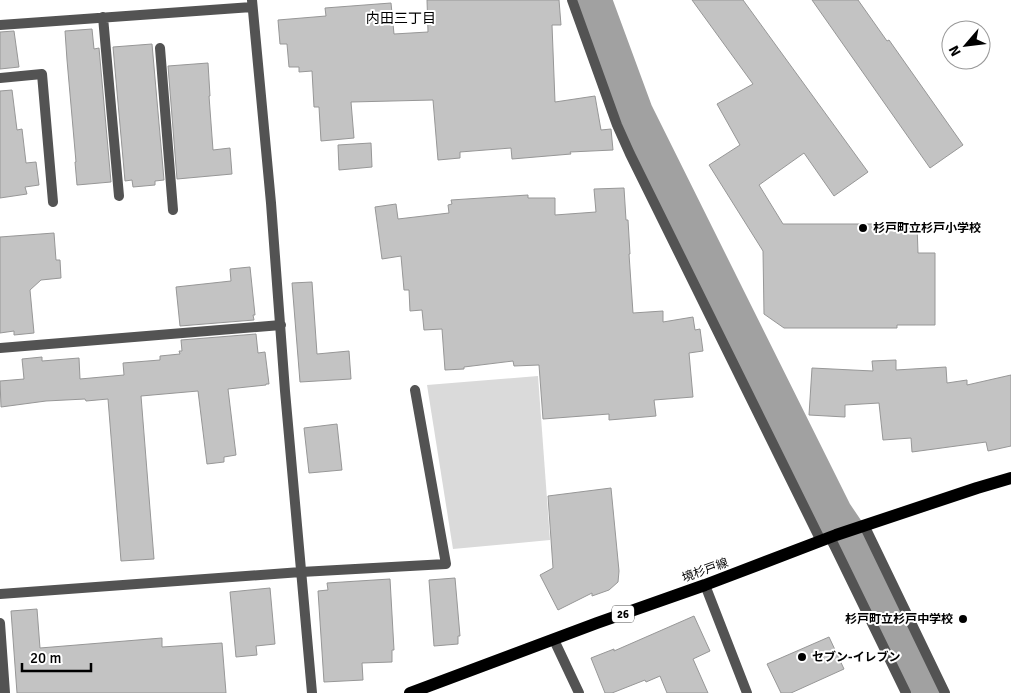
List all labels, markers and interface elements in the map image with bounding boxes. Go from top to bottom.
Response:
district label: 内田三丁目 [366,10,436,27]
north arrow [941,20,991,70]
text: N [945,43,965,59]
place label: 杉戸町立杉戸小学校 [873,221,981,236]
marker: 杉戸町立杉戸小学校 [857,222,869,234]
street label: 境杉戸線 [680,555,730,586]
road number: 26 [612,606,634,622]
place label: 杉戸町立杉戸中学校 [845,612,953,627]
marker: 杉戸町立杉戸中学校 [957,613,969,625]
scale bar [22,640,91,672]
text: 20 m [30,649,61,667]
place label: セブン-イレブン [812,650,901,665]
marker: セブン-イレブン [796,651,808,663]

